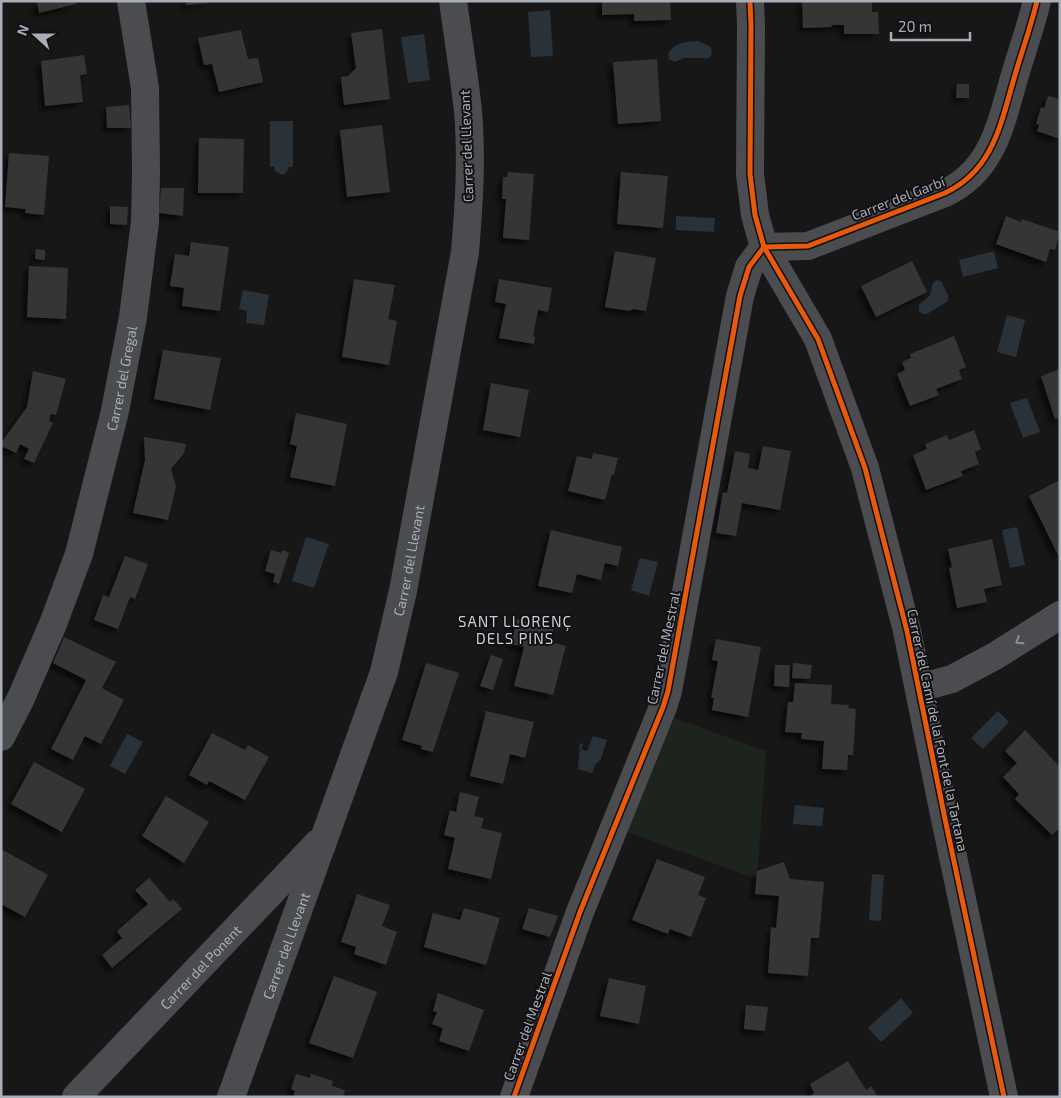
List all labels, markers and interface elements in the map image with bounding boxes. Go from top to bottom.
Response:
north arrow [10,10,60,60]
scale bar [891,10,970,42]
text: 20 m [898,17,932,35]
text: N [13,22,32,38]
street label: Carrer del Llevant [456,89,476,203]
street label: Carrer del Garbí [849,172,948,224]
street label: Carrer del Gregal [102,323,140,432]
street label: Carrer del Llevant [389,503,427,617]
street label: Carrer del Mestral [643,589,683,706]
street label: Carrer del Camí de la Font de la Tartana [904,607,972,853]
district label: SANT LLORENÇ DELS PINS [458,612,572,647]
one-way arrow [1015,635,1024,644]
street label: Carrer del Llevant [258,890,313,1001]
street label: Carrer del Ponent [156,921,244,1013]
street label: Carrer del Mestral [499,968,555,1083]

